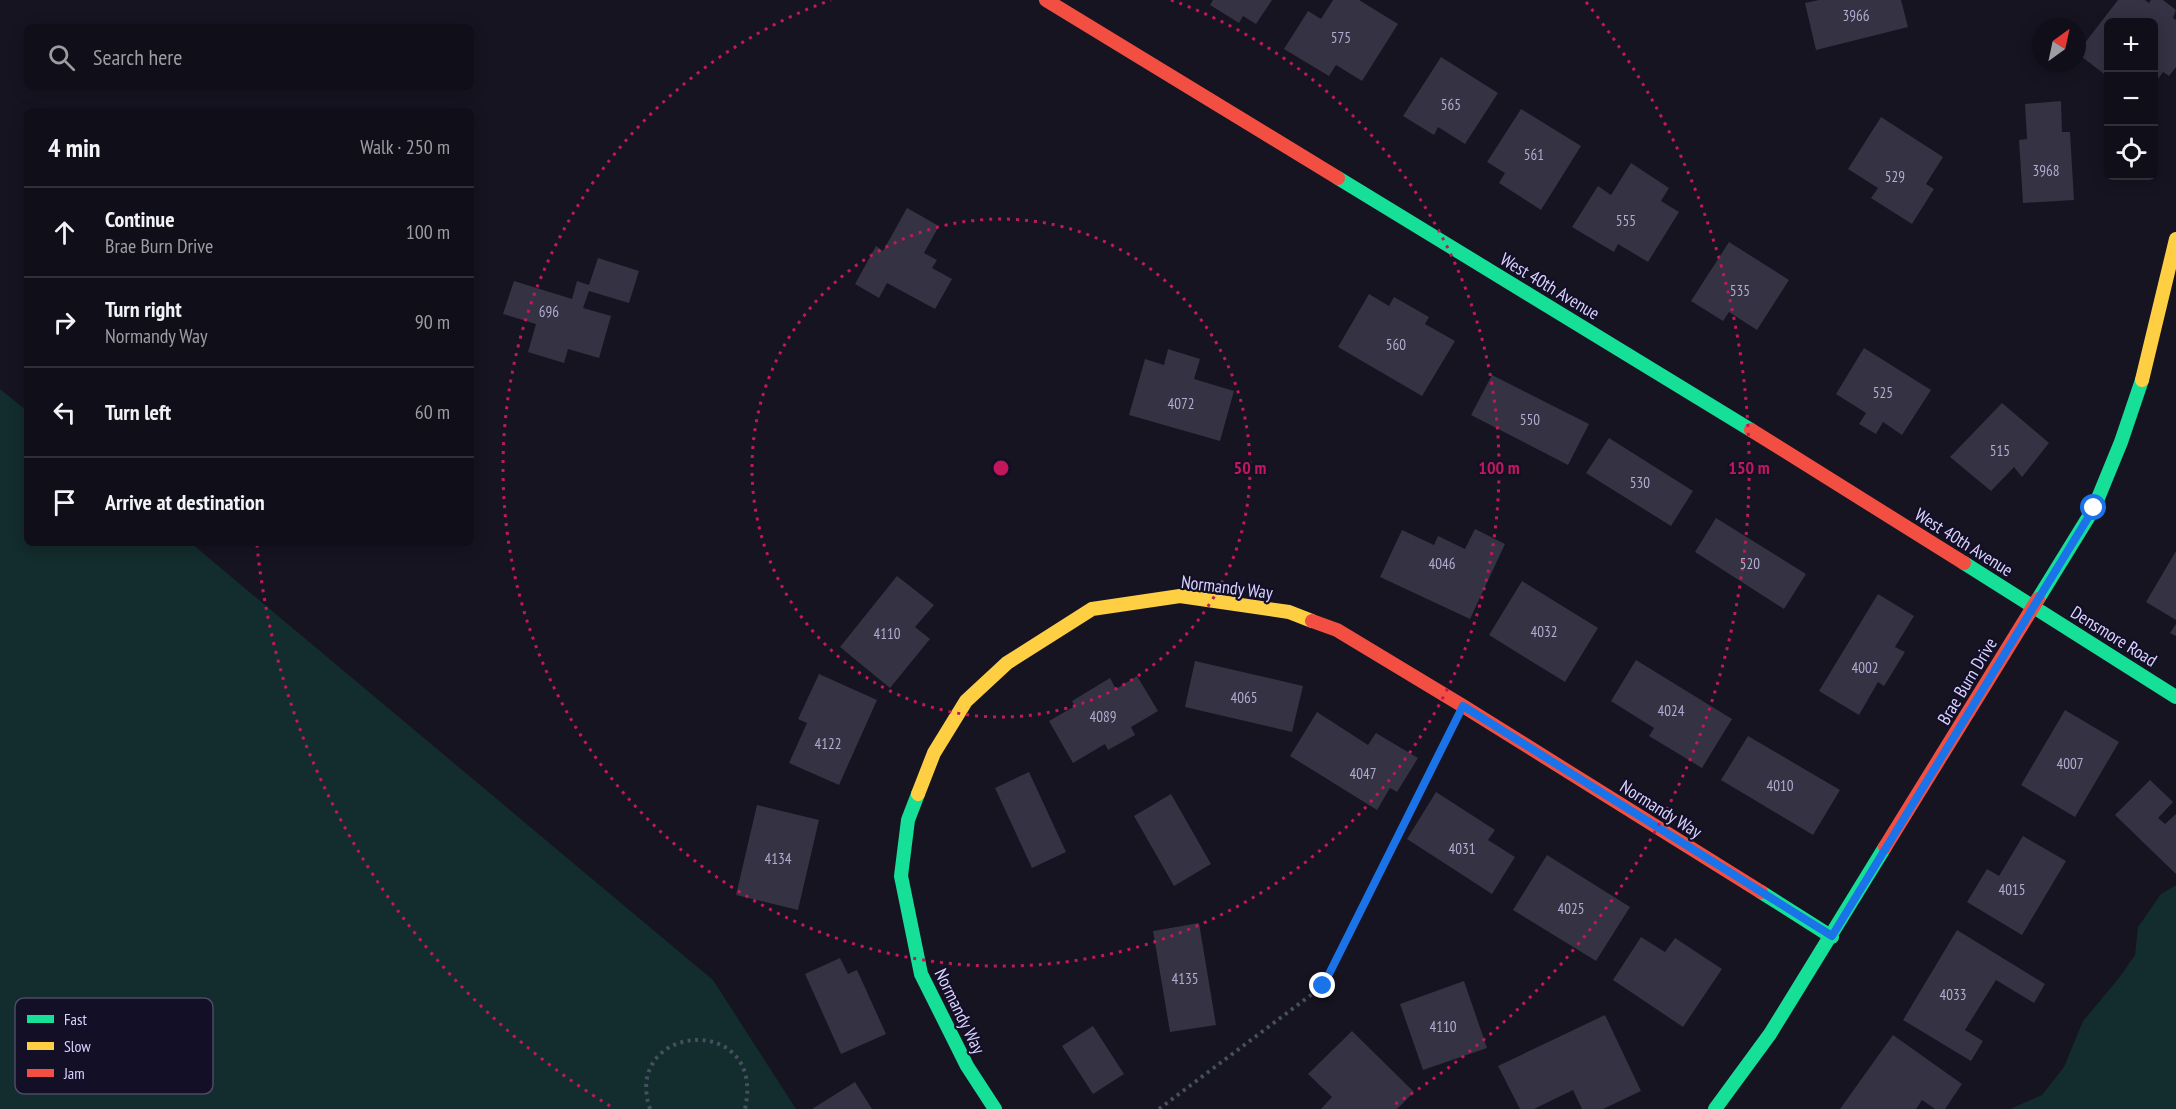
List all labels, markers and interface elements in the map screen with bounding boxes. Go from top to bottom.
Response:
house number: 3966 [1842,6,1870,25]
north arrow [2032,18,2086,72]
map controls [2104,18,2158,180]
button: + [2104,18,2158,72]
search box [24,24,474,90]
house number: 575 [1331,28,1351,47]
icon: search [45,41,78,74]
text: Search here [93,43,182,71]
button: − [2104,72,2158,126]
house number: 565 [1441,95,1461,114]
button: locate [2104,126,2158,180]
text: 4 min [48,131,101,164]
text: Walk · 250 m [360,134,450,160]
house number: 561 [1524,145,1544,164]
house number: 3968 [2032,161,2060,180]
house number: 529 [1885,167,1905,186]
text: Continue [105,205,175,233]
house number: 555 [1616,211,1636,230]
icon: ahead [48,216,81,249]
text: 100 m [406,219,450,245]
text: Brae Burn Drive [105,233,213,259]
street label: West 40th Avenue [1496,247,1604,325]
house number: 535 [1730,281,1750,300]
text: Turn right [105,295,182,323]
house number: 696 [539,302,559,321]
icon: right [48,306,81,339]
text: 90 m [415,309,450,335]
text: Normandy Way [105,323,207,349]
house number: 560 [1386,335,1406,354]
house number: 525 [1873,383,1893,402]
house number: 4072 [1167,394,1195,413]
icon: left [48,396,81,429]
text: Turn left [105,398,171,426]
text: 60 m [415,399,450,425]
house number: 550 [1520,410,1540,429]
house number: 515 [1990,441,2010,460]
text: 50 m [1234,456,1266,479]
text: 100 m [1478,456,1520,479]
text: 150 m [1728,456,1770,479]
centre of rings [991,458,1011,478]
house number: 530 [1630,473,1650,492]
icon: arrive [48,486,81,519]
text: Arrive at destination [105,488,265,516]
route start [2080,494,2106,520]
street label: West 40th Avenue [1911,503,2017,581]
house number: 4046 [1428,554,1456,573]
house number: 520 [1740,554,1760,573]
street label: Normandy Way [1180,570,1274,604]
street label: Densmore Road [2067,600,2161,672]
house number: 4032 [1530,622,1558,641]
house number: 4110 [873,624,901,643]
street label: Brae Burn Drive [1932,633,2002,729]
house number: 4002 [1851,658,1879,677]
house number: 4065 [1230,688,1258,707]
house number: 4024 [1657,701,1685,720]
house number: 4089 [1089,707,1117,726]
house number: 4122 [814,734,842,753]
house number: 4007 [2056,754,2084,773]
house number: 4047 [1349,764,1377,783]
street label: Normandy Way [1616,775,1706,843]
house number: 4010 [1766,776,1794,795]
house number: 4031 [1448,839,1476,858]
house number: 4134 [764,849,792,868]
house number: 4015 [1998,880,2026,899]
house number: 4025 [1557,899,1585,918]
street label: Normandy Way [929,965,991,1058]
house number: 4135 [1171,969,1199,988]
route end [1309,972,1335,998]
house number: 4033 [1939,985,1967,1004]
legend [15,998,213,1094]
text: Fast [64,1009,87,1029]
house number: 4110 [1429,1017,1457,1036]
text: Slow [64,1036,91,1056]
text: Jam [63,1063,85,1083]

